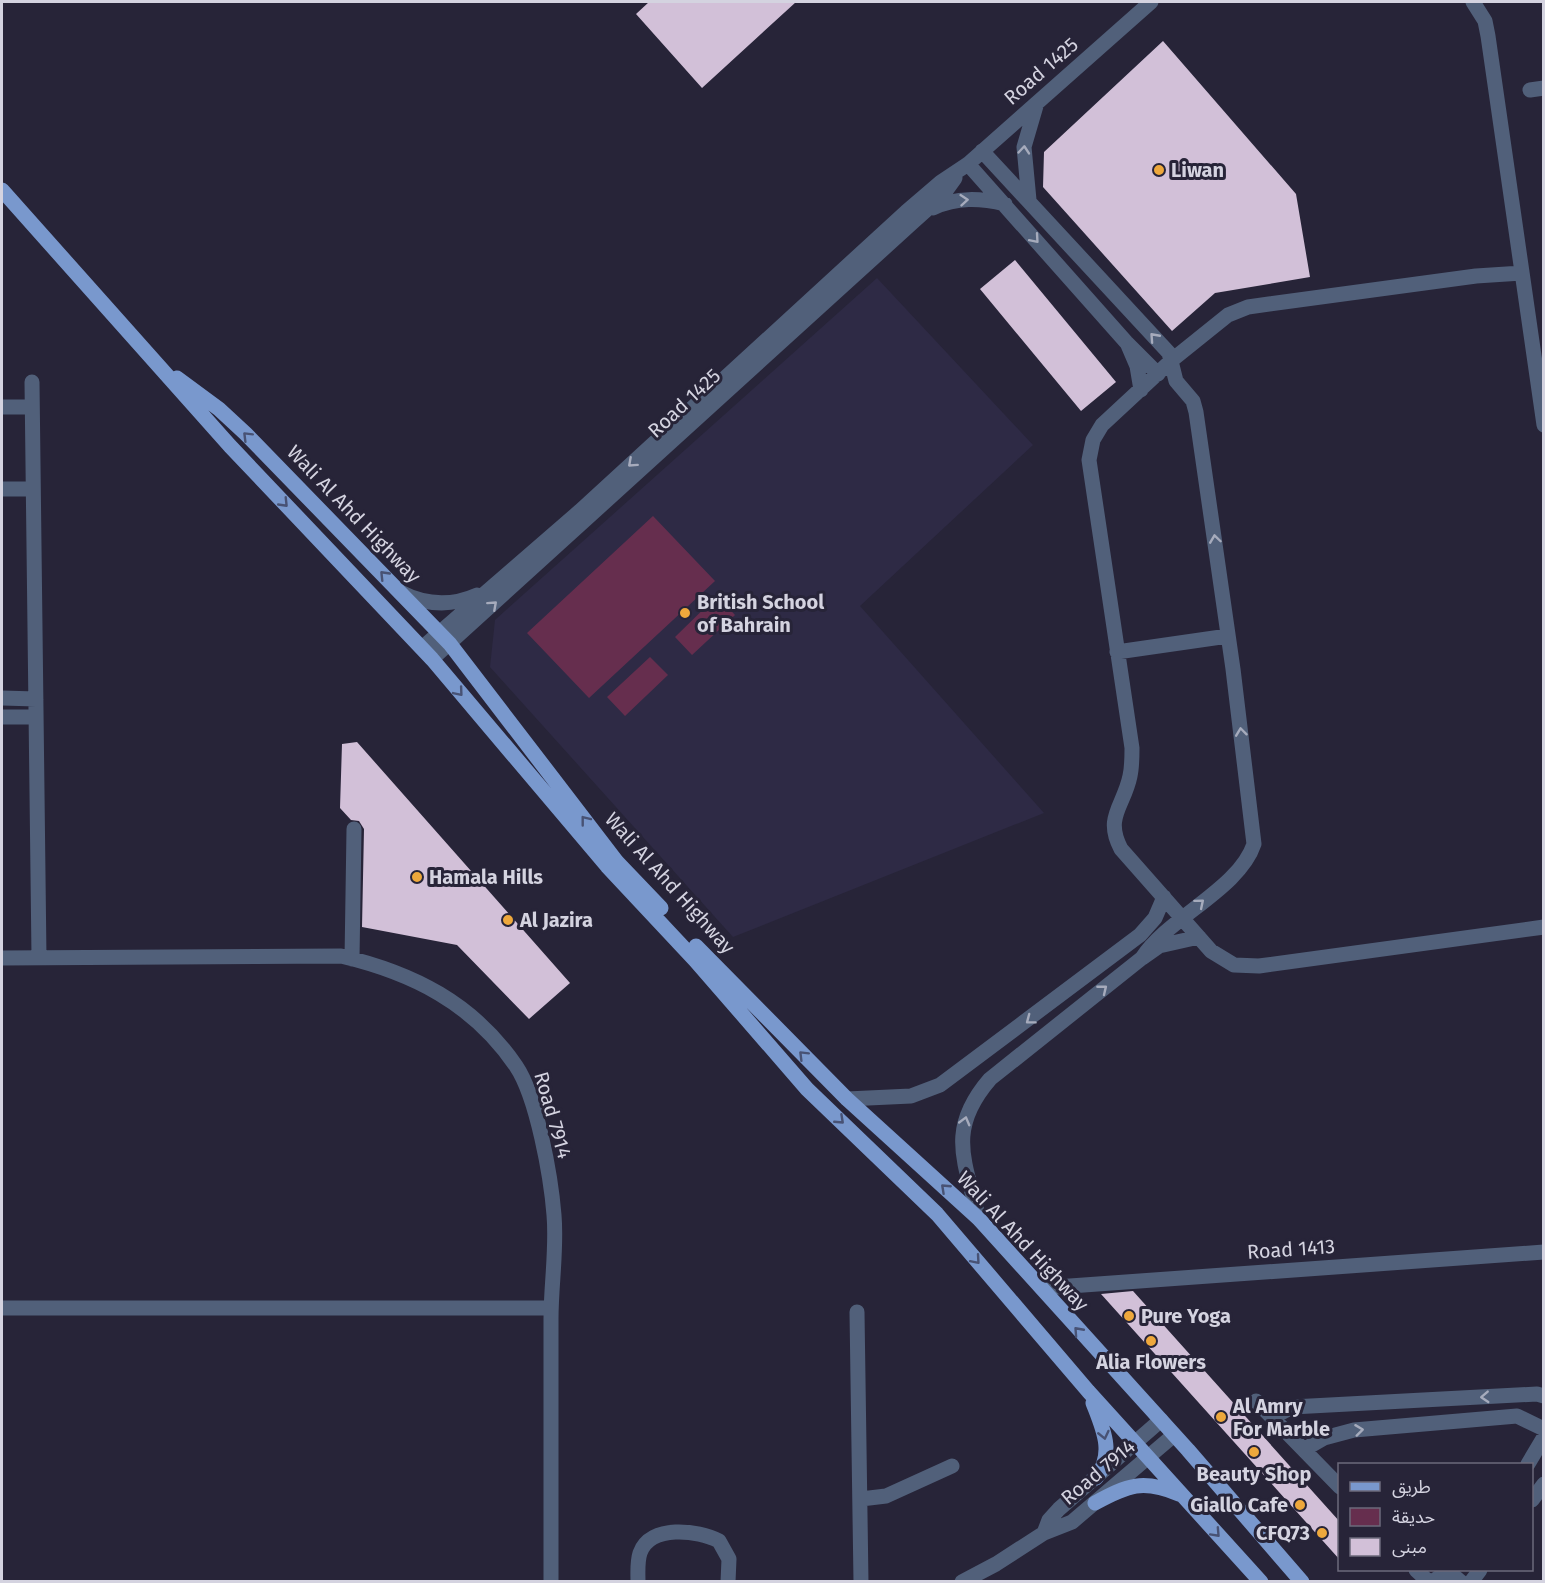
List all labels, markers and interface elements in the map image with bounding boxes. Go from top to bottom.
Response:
street label: Road 1425 [999,32,1083,110]
one-way arrow [1017,145,1030,154]
place label: Liwan [1171,158,1224,182]
marker: Liwan [1152,163,1166,177]
one-way arrow [959,194,969,207]
one-way arrow [1028,232,1039,243]
one-way arrow [1150,333,1161,344]
street label: Road 1425 [643,363,725,443]
one-way arrow [244,432,255,443]
street label: Wali Al Ahd Highway [282,440,426,588]
one-way arrow [629,456,639,467]
one-way arrow [277,496,288,506]
one-way arrow [1209,534,1221,543]
one-way arrow [380,572,391,583]
place label: British School of Bahrain [697,590,824,637]
one-way arrow [487,601,497,612]
marker: British School of Bahrain [678,606,692,620]
one-way arrow [452,685,463,696]
one-way arrow [1235,727,1248,736]
street label: Wali Al Ahd Highway [600,807,740,959]
one-way arrow [581,816,592,827]
place label: Hamala Hills [429,865,543,889]
marker: Hamala Hills [410,870,424,884]
one-way arrow [1193,899,1204,910]
place label: Al Jazira [519,908,593,932]
marker: Al Jazira [501,913,515,927]
one-way arrow [1097,985,1108,996]
one-way arrow [1025,1012,1036,1023]
one-way arrow [800,1051,811,1062]
street label: Road 7914 [529,1069,577,1162]
one-way arrow [832,1113,843,1124]
one-way arrow [958,1116,971,1126]
street label: Wali Al Ahd Highway [952,1166,1094,1316]
one-way arrow [941,1185,952,1196]
street label: Road 1413 [1246,1234,1336,1264]
one-way arrow [969,1253,980,1264]
place label: Pure Yoga [1141,1304,1231,1328]
marker: Pure Yoga [1122,1309,1136,1323]
one-way arrow [1074,1327,1085,1337]
marker: Alia Flowers [1144,1334,1158,1348]
place label: Alia Flowers [1095,1350,1206,1374]
one-way arrow [1481,1390,1490,1403]
place label: Al Amry For Marble [1232,1394,1330,1441]
marker: Al Amry For Marble [1214,1410,1228,1424]
one-way arrow [1355,1424,1364,1437]
one-way arrow [1097,1430,1110,1440]
street label: Road 7914 [1056,1434,1140,1510]
marker: Beauty Shop [1247,1445,1261,1459]
place label: Beauty Shop [1197,1462,1312,1486]
legend [1338,1463,1533,1571]
text: طريق [1392,1476,1431,1498]
place label: Giallo Cafe [1190,1493,1288,1517]
marker: Giallo Cafe [1293,1498,1307,1512]
text: حديقة [1392,1506,1435,1528]
place label: CFQ73 [1256,1521,1310,1545]
one-way arrow [1209,1526,1220,1536]
marker: CFQ73 [1315,1526,1329,1540]
text: مبنى [1392,1536,1427,1558]

